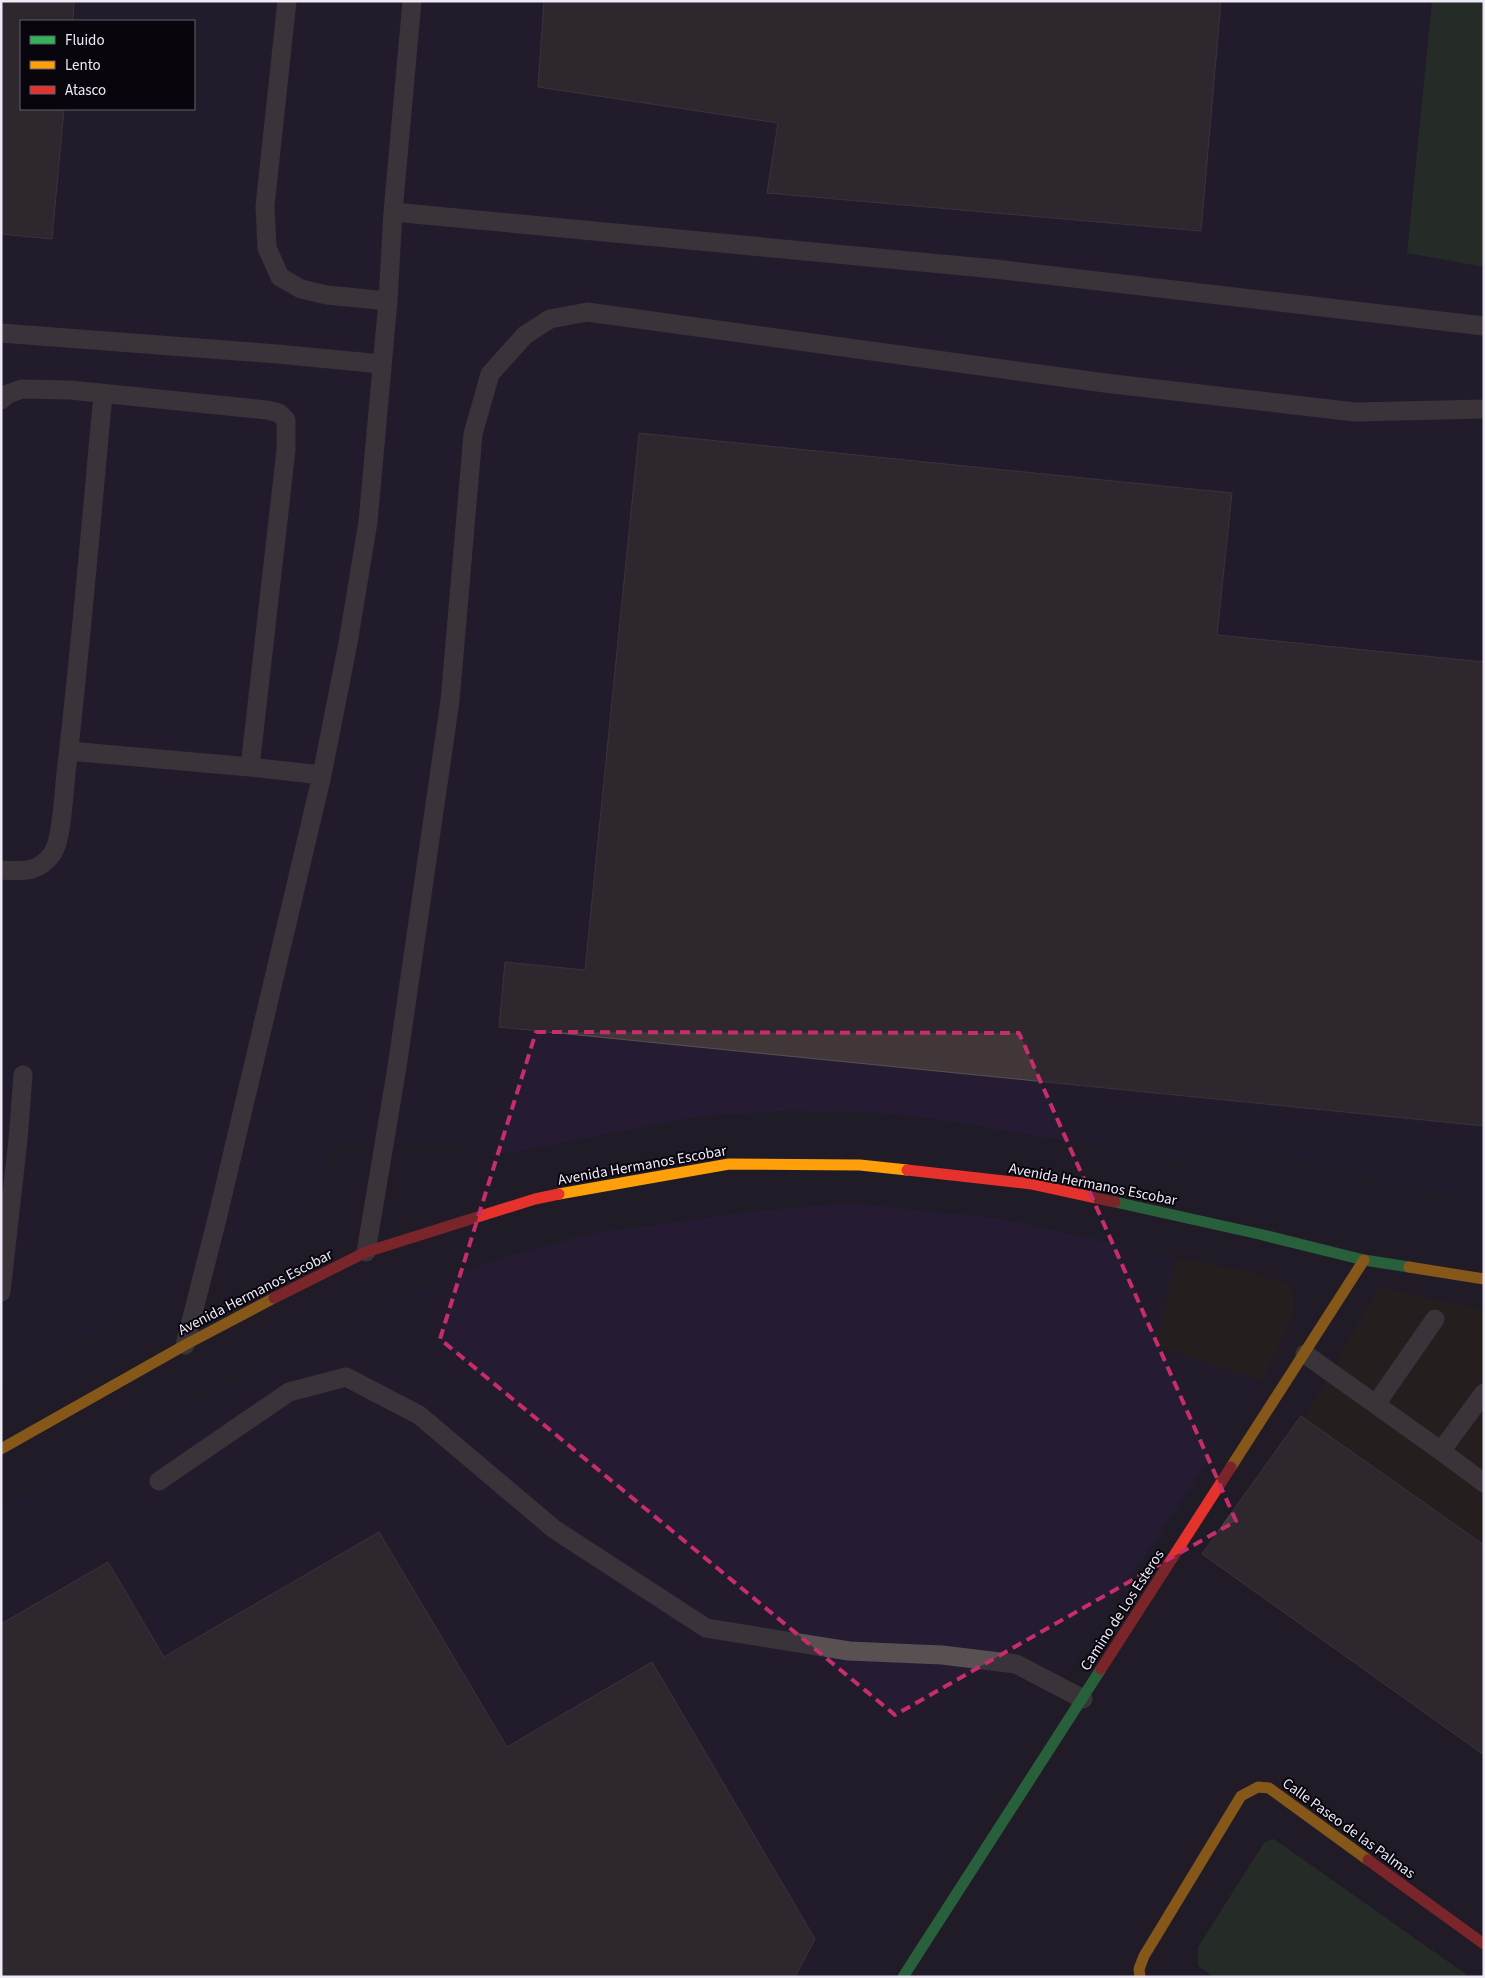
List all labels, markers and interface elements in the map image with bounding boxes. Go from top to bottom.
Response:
legend [20,20,195,110]
text: Fluido [65,30,105,51]
text: Lento [65,55,101,76]
text: Atasco [65,80,106,101]
street label: Avenida Hermanos Escobar [556,1140,729,1191]
street label: Avenida Hermanos Escobar [1007,1158,1180,1211]
street label: Avenida Hermanos Escobar [174,1244,337,1341]
street label: Camino de Los Esteros [1075,1546,1169,1675]
street label: Calle Paseo de las Palmas [1278,1773,1419,1884]

